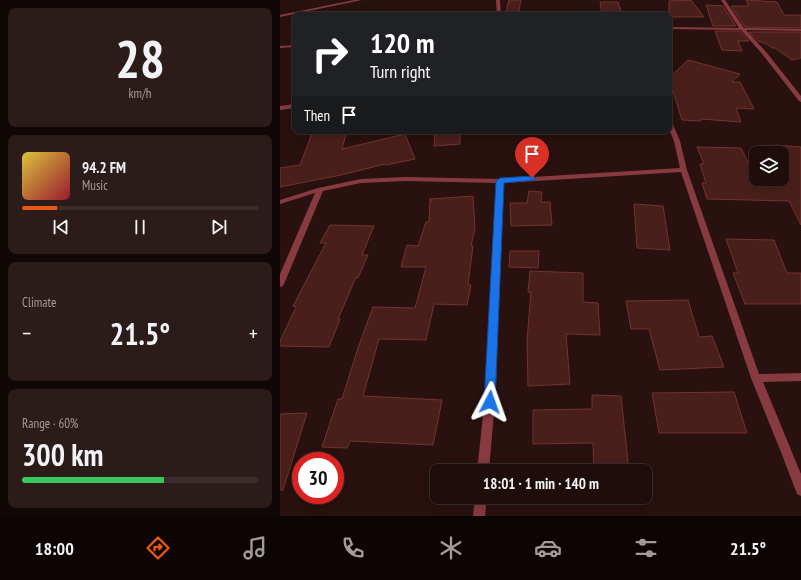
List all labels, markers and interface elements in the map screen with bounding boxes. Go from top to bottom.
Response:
text: 120 m [370,24,434,61]
text: 28 [115,25,165,92]
icon: right [304,28,356,80]
text: Turn right [370,60,430,83]
text: km/h [128,85,152,102]
icon: arrive [338,104,360,126]
text: Then [304,106,330,125]
pin [515,137,549,178]
icon: arrive [521,143,543,165]
map controls [749,146,789,186]
button: layers [749,146,789,186]
text: 94.2 FM [82,158,126,177]
text: Music [82,177,108,194]
icon: previous [50,216,72,238]
icon: pause [129,216,151,238]
icon: next [208,216,230,238]
text: Climate [22,294,56,311]
text: 21.5° [110,314,170,353]
text: − [22,319,31,347]
text: + [249,319,258,347]
position arrow [469,381,511,423]
text: Range · 60% [22,415,78,432]
text: 300 km [22,435,103,474]
speed limit sign: 30 [292,452,344,504]
text: 18:01 · 1 min · 140 m [483,474,599,493]
icon: directions [144,534,172,562]
icon: music [241,534,269,562]
icon: phone [339,534,367,562]
icon: climate [437,534,465,562]
icon: car [534,534,562,562]
icon: filters [632,534,660,562]
text: 18:00 [35,537,74,560]
text: 21.5° [730,537,766,560]

